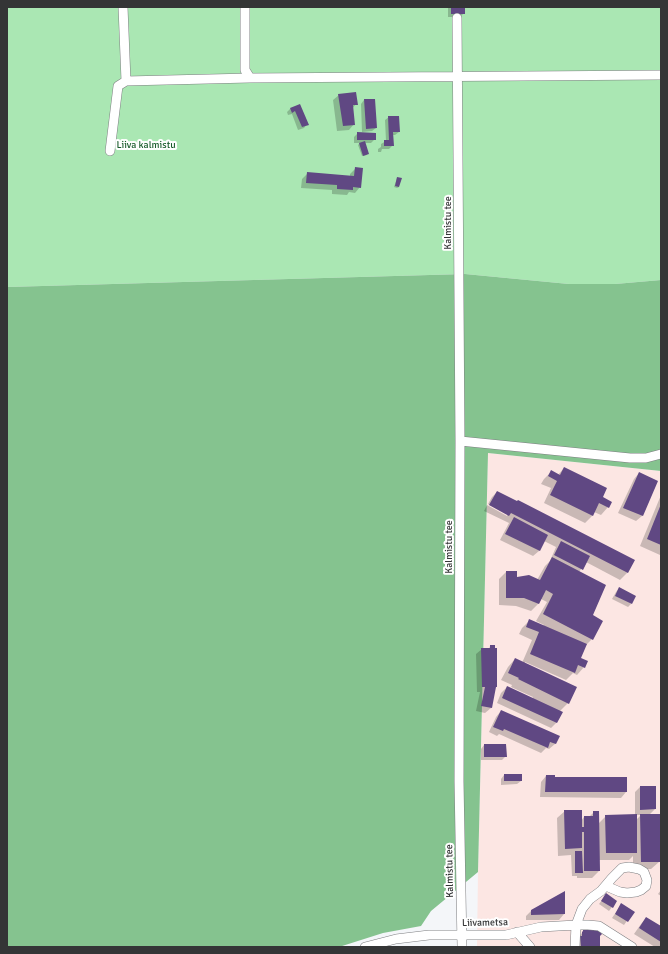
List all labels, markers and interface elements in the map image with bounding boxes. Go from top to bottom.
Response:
park label: Liiva kalmistu [116,139,176,151]
street label: Kalmistu tee [442,196,454,250]
street label: Kalmistu tee [443,520,455,574]
street label: Kalmistu tee [444,844,456,898]
street label: Liivametsa [462,917,508,929]

